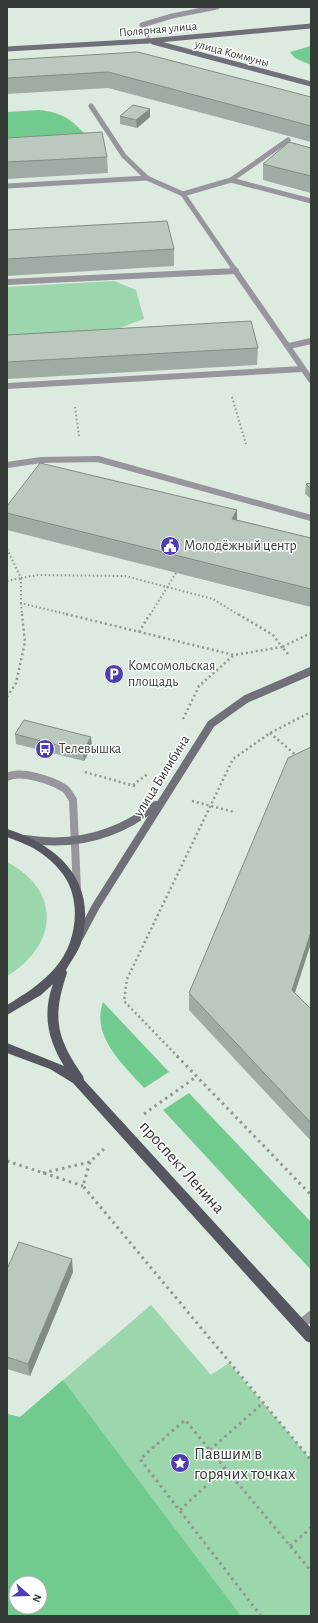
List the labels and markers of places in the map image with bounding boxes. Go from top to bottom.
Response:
public building icon: Молодёжный центр [159,535,181,557]
place label: Молодёжный центр [184,539,297,553]
place label: Комсомольская площадь [128,659,215,689]
parking icon: Комсомольская площадь [103,663,125,685]
bus stop icon: Телевышка [34,738,56,760]
place label: Телевышка [59,742,122,756]
place label: Павшим в горячих точках [194,1445,296,1482]
place icon: Павшим в горячих точках [169,1452,191,1474]

